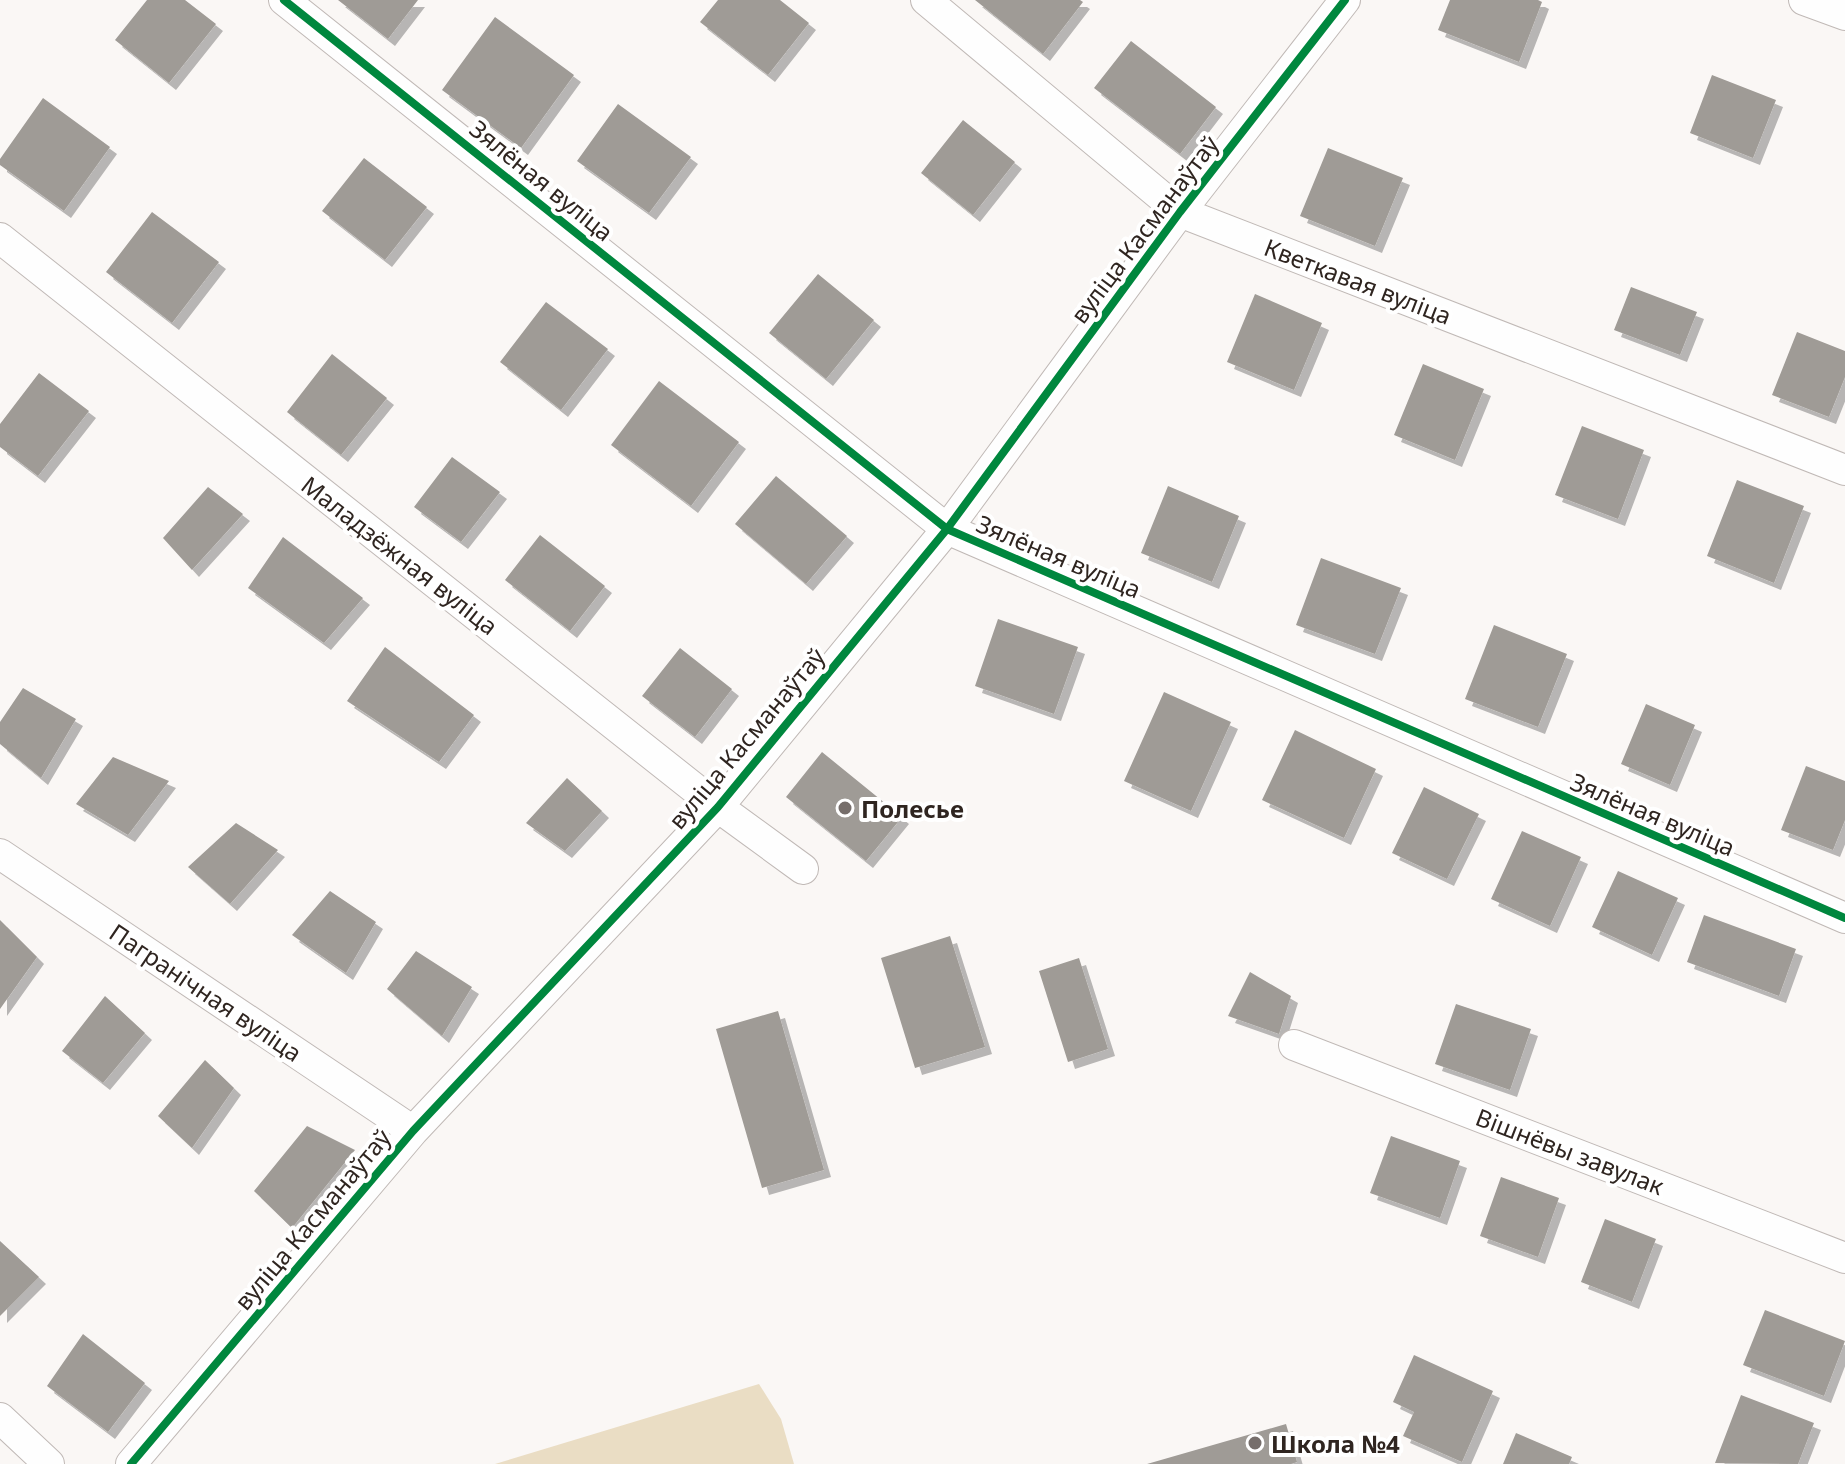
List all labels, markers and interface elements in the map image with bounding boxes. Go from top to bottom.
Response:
street label: Зялёная вуліца [463,112,621,248]
street label: вуліца Касманаўтаў [1062,128,1226,330]
street label: Кветкавая вуліца [1260,230,1456,332]
street label: Маладзёжная вуліца [295,468,505,642]
street label: Зялёная вуліца [972,507,1146,605]
street label: вуліца Касманаўтаў [660,640,832,836]
street label: Зялёная вуліца [1566,765,1740,863]
place label: Полесье [861,792,964,825]
marker: Полесье [836,799,854,817]
street label: Пагранічная вуліца [103,915,309,1069]
street label: Вішнёвы завулак [1471,1100,1669,1202]
street label: вуліца Касманаўтаў [226,1121,398,1317]
place label: Школа №4 [1271,1427,1400,1460]
marker: Школа №4 [1246,1434,1264,1452]

